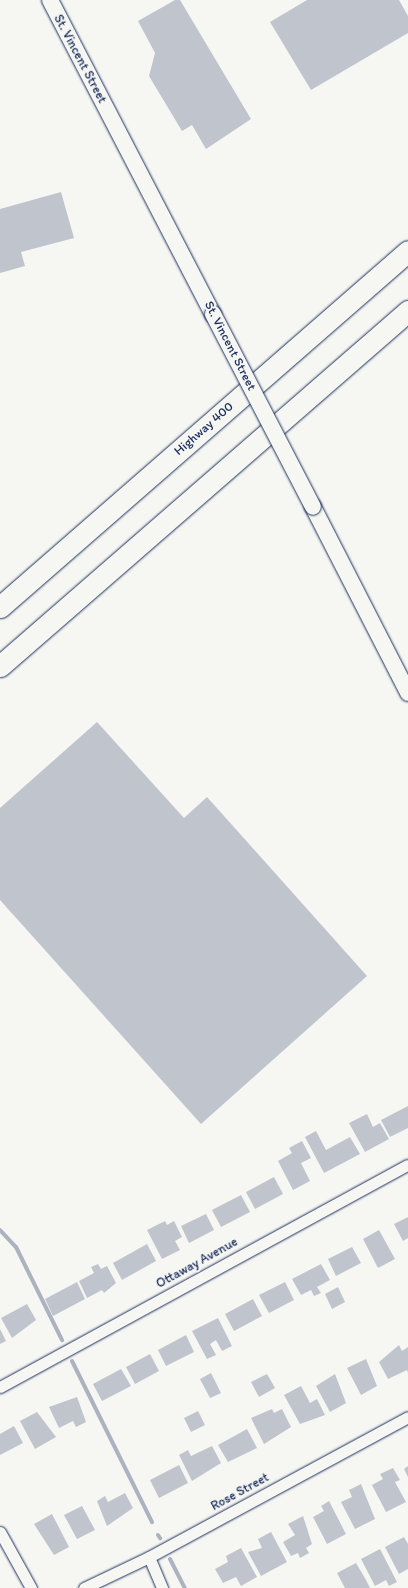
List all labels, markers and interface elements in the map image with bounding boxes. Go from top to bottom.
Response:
street label: St. Vincent Street [50,12,110,106]
street label: St. Vincent Street [201,299,259,393]
street label: Highway 400 [171,399,237,459]
street label: Ottaway Avenue [154,1234,240,1292]
street label: Rose Street [208,1470,272,1514]

